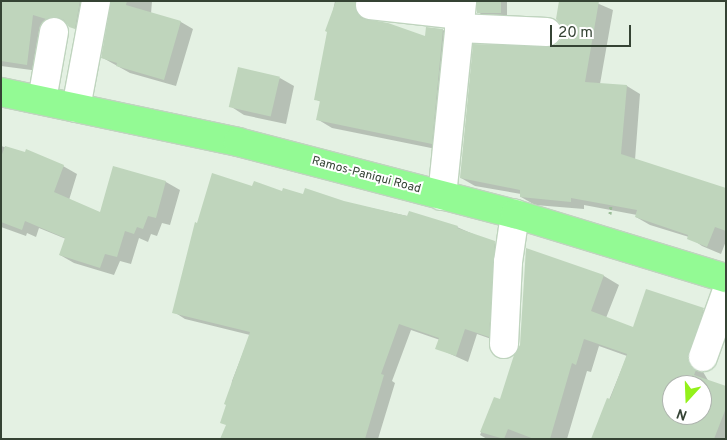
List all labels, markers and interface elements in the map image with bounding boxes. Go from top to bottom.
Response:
scale bar [552,15,633,47]
text: 20 m [558,24,593,43]
street label: Ramos-Paniqui Road [310,155,422,197]
north arrow [662,375,712,425]
text: N [674,404,690,423]

